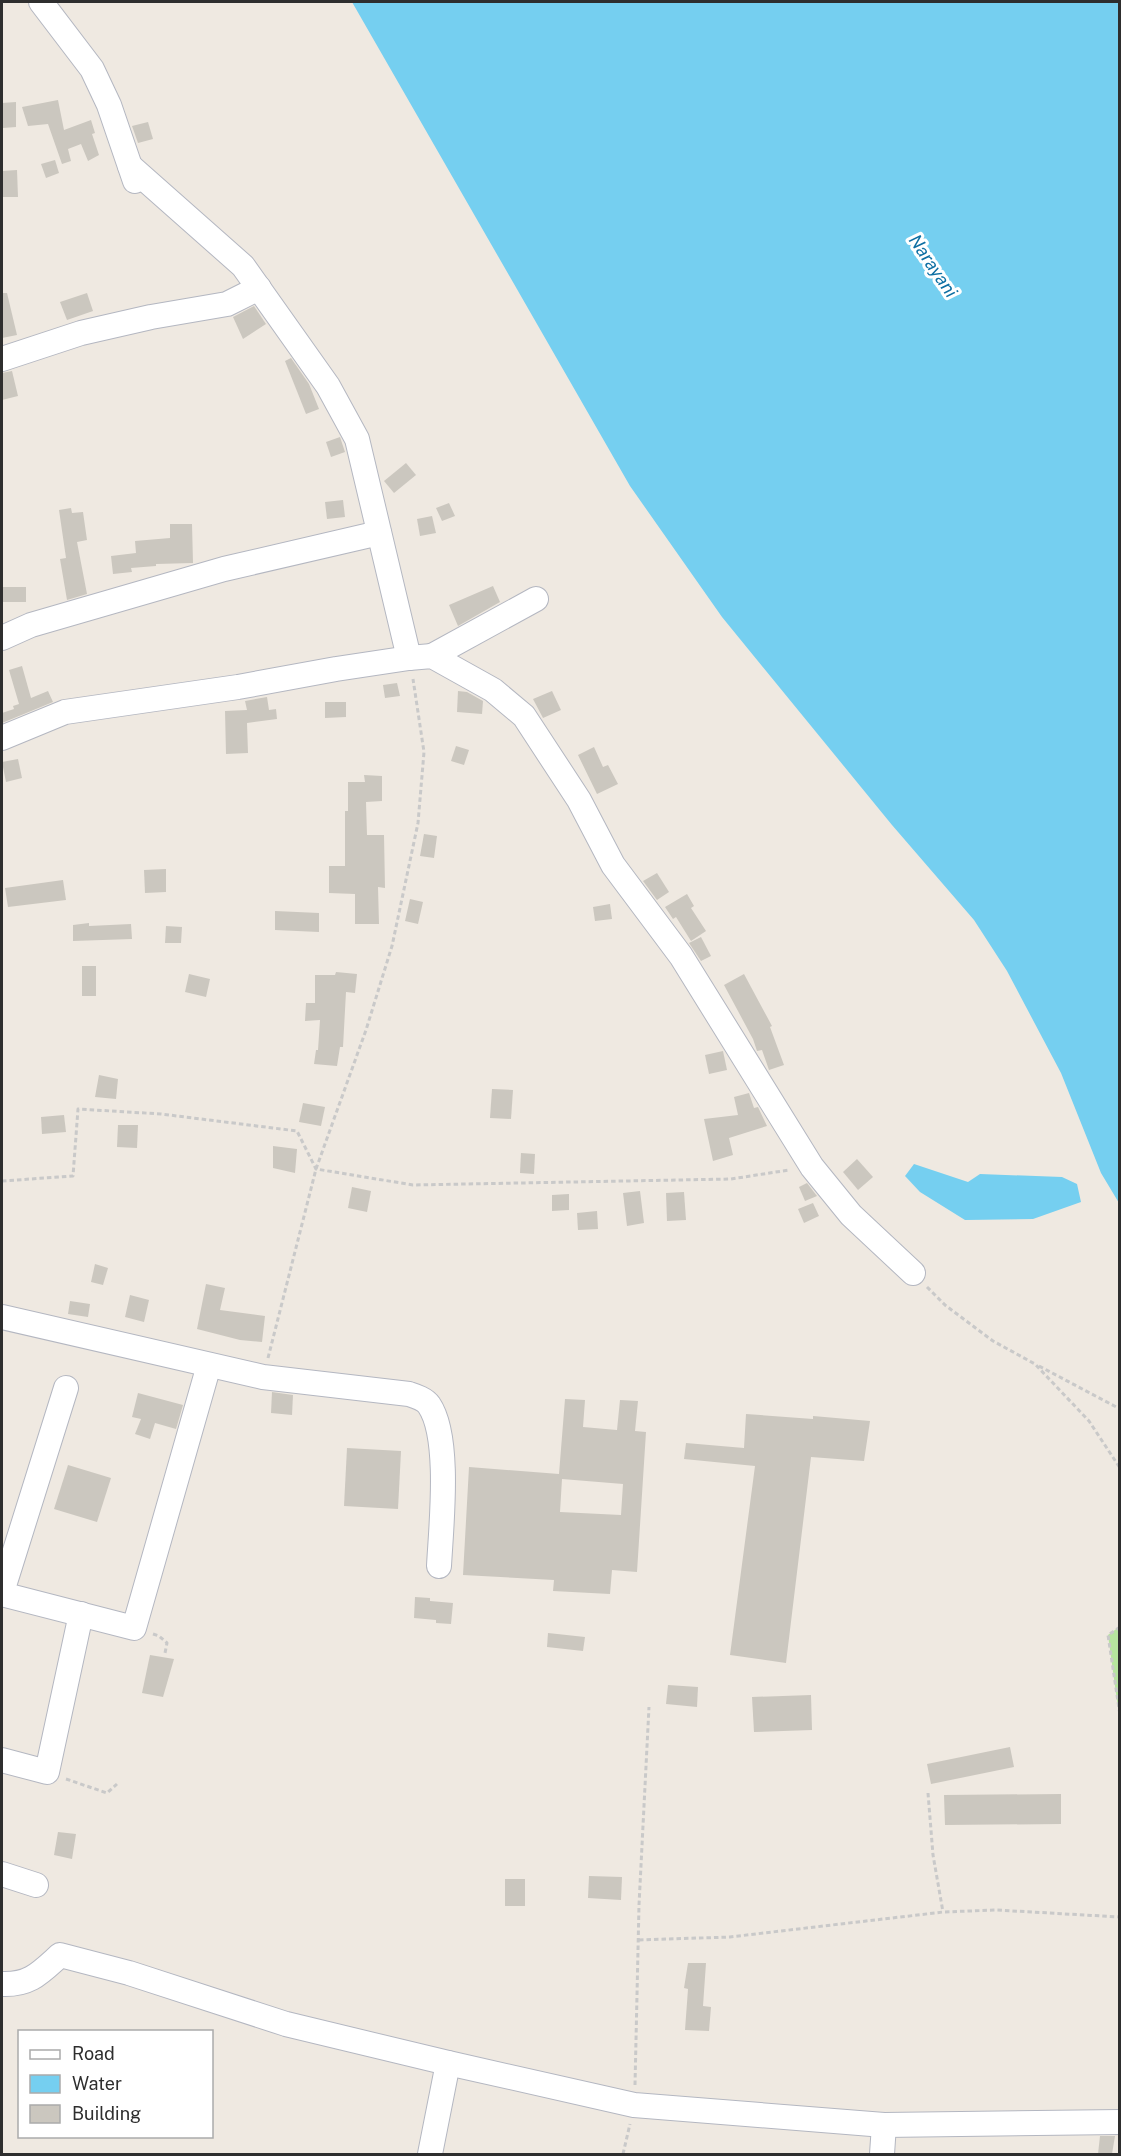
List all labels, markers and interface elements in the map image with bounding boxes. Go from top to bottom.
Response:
water label: Narayani [905,230,962,302]
legend [18,2030,213,2138]
text: Road [72,2043,115,2064]
text: Water [72,2073,122,2094]
text: Building [72,2103,141,2124]

